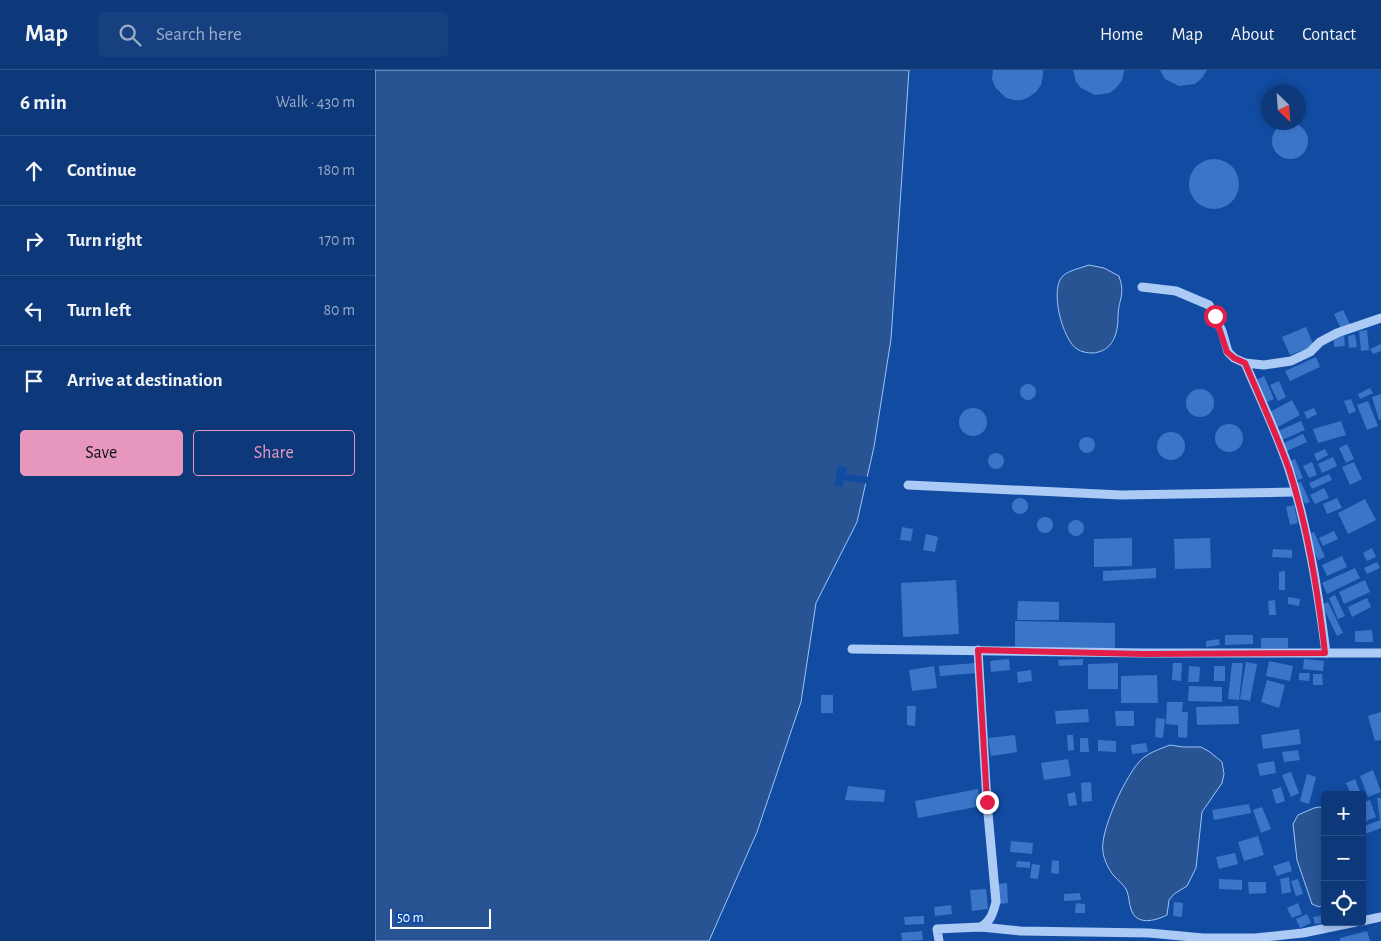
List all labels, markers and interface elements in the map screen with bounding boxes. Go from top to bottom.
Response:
search box [98,12,448,57]
icon: search [116,21,144,49]
text: Map [25,22,68,46]
text: Search here [156,25,242,44]
text: Home [1100,26,1143,44]
text: Map [1171,26,1203,44]
text: About [1231,26,1274,44]
text: Contact [1302,26,1356,44]
north arrow [1261,85,1306,130]
text: 6 min [20,92,67,113]
text: Walk · 430 m [276,94,355,110]
icon: ahead [20,157,48,185]
text: Continue [67,161,136,180]
text: 180 m [318,162,355,178]
icon: right [20,227,48,255]
text: Turn right [67,231,142,250]
text: 170 m [319,232,355,248]
icon: left [20,297,48,325]
text: Turn left [67,301,131,320]
text: 80 m [324,302,355,318]
route start [1204,305,1227,328]
icon: arrive [20,367,48,395]
text: Arrive at destination [67,371,223,390]
button: Save [20,430,183,476]
button: Share [193,430,355,476]
route end [976,791,999,814]
map controls [1321,791,1366,926]
button: + [1321,791,1366,836]
button: − [1321,836,1366,881]
button: locate [1321,881,1366,926]
scale bar [390,906,491,929]
text: 50 m [397,911,424,925]

